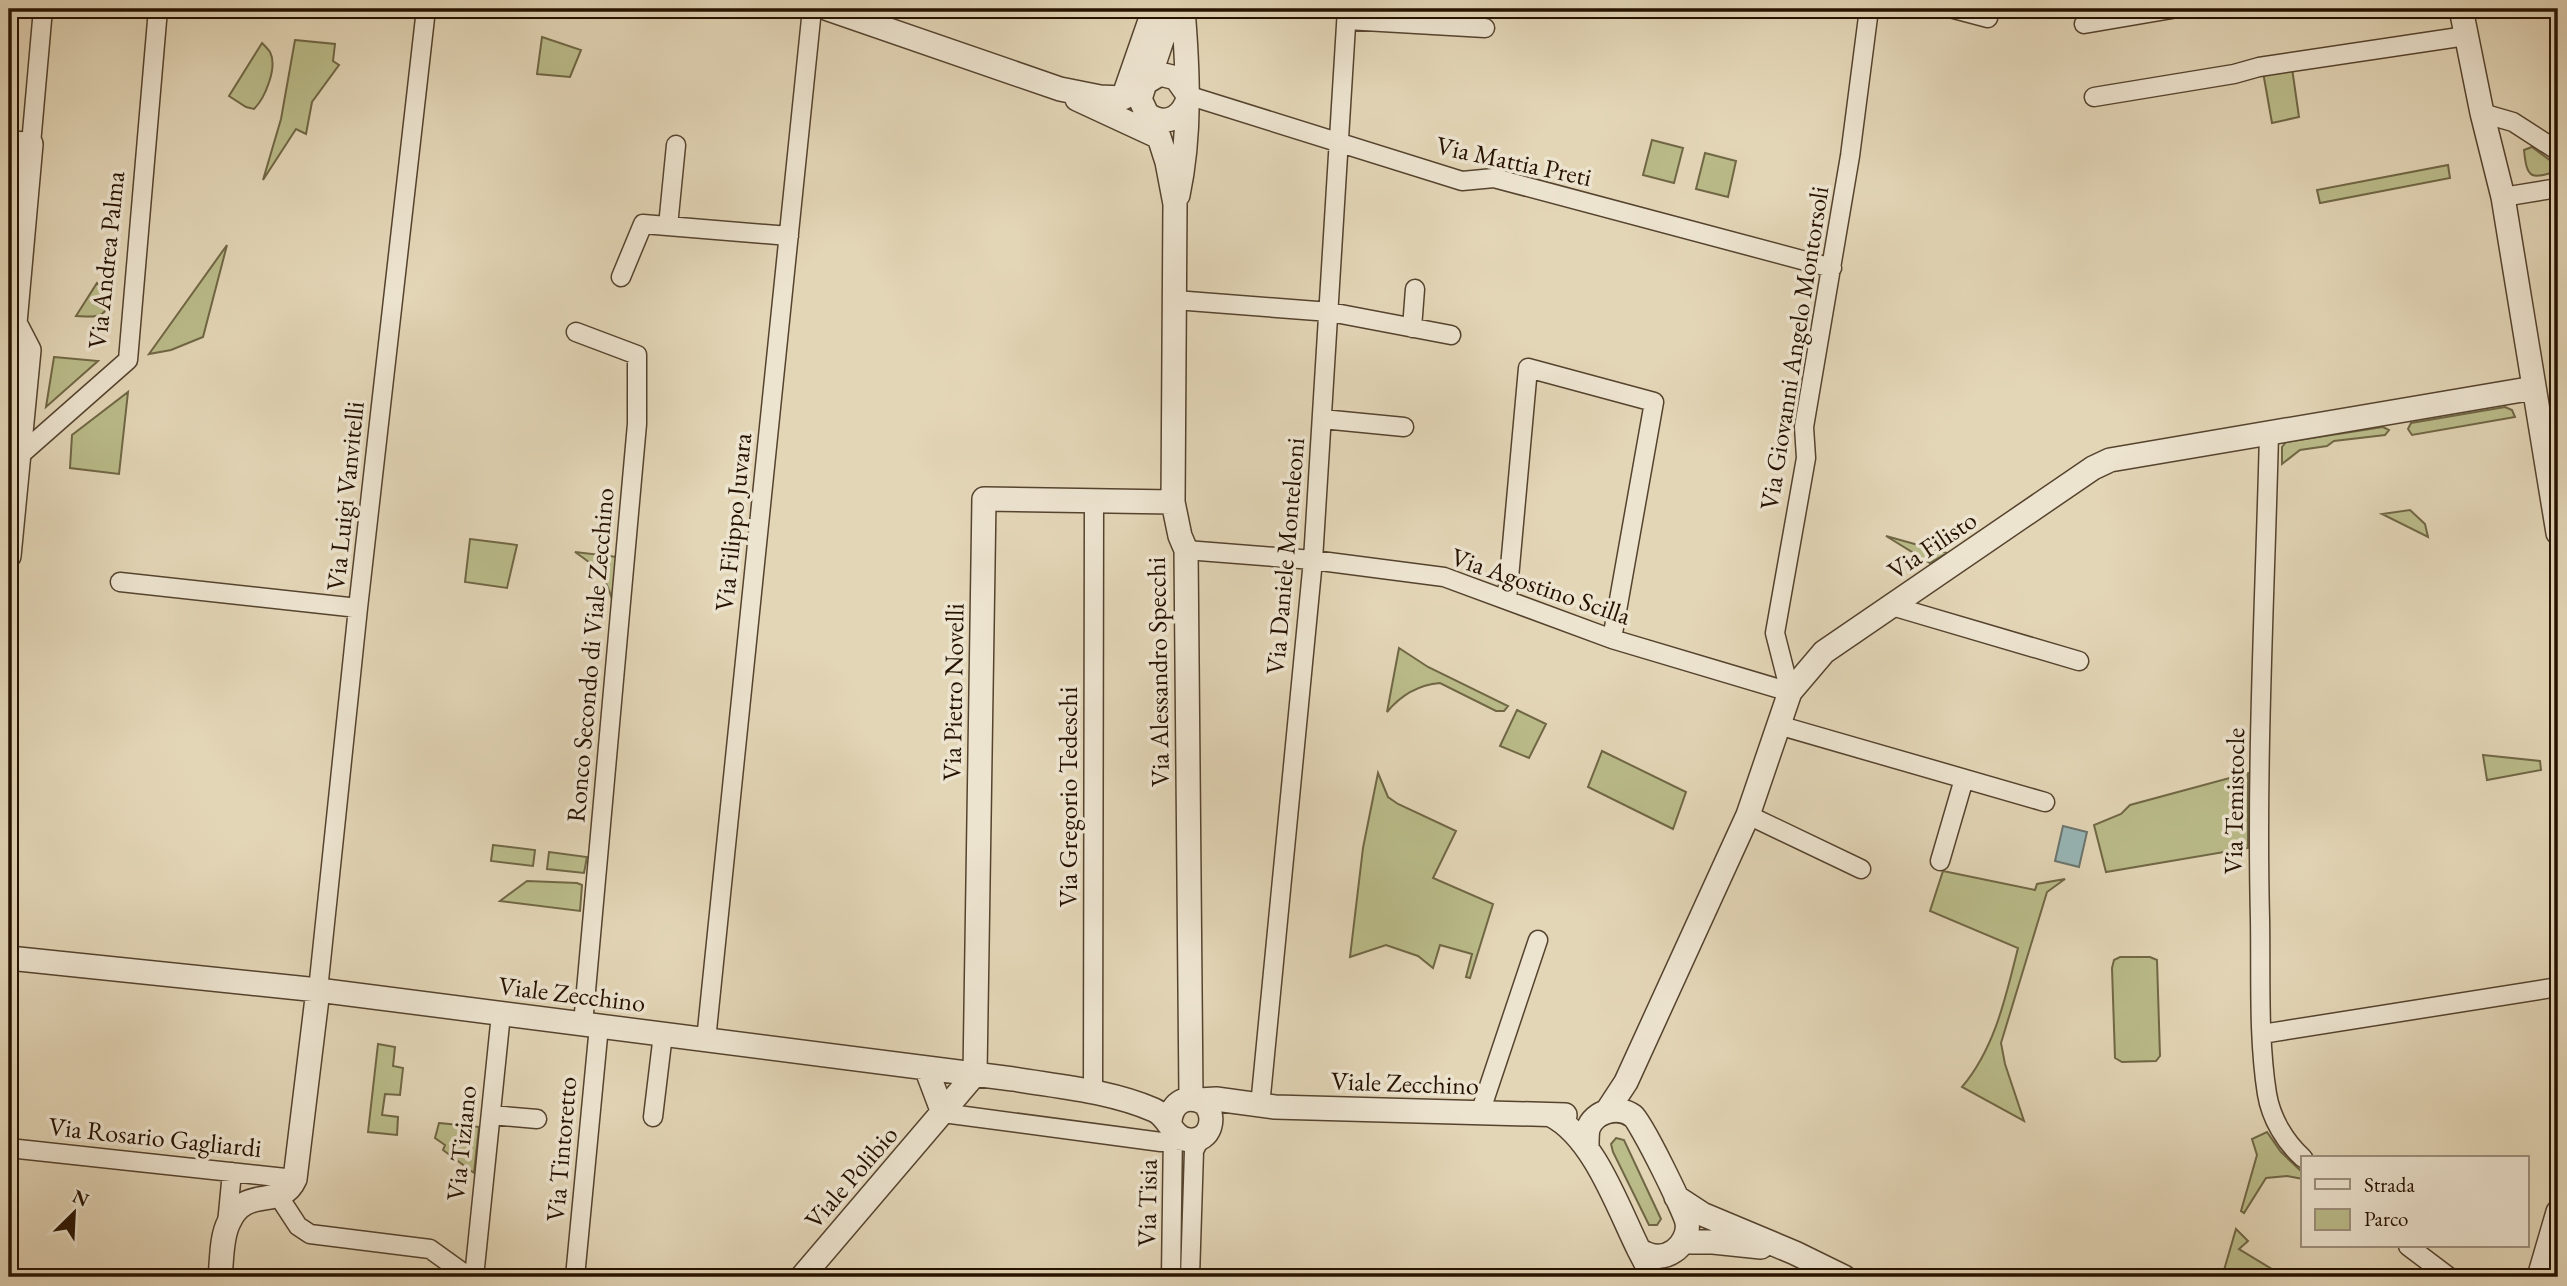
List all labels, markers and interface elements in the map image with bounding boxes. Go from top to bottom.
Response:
street label: Via Mattia Preti [1433,128,1595,194]
street label: Via Andrea Palma [80,169,132,351]
street label: Via Giovanni Angelo Montorsoli [1752,184,1836,512]
street label: Via Luigi Vanvitelli [318,400,372,592]
street label: Via Filippo Juvara [707,430,759,613]
street label: Via Daniele Monteleoni [1258,436,1312,676]
street label: Ronco Secondo di Viale Zecchino [558,486,622,824]
street label: Via Filisto [1881,503,1983,587]
street label: Via Agostino Scilla [1447,539,1636,633]
street label: Via Alessandro Specchi [1139,557,1177,787]
street label: Via Pietro Novelli [934,603,972,781]
street label: Via Gregorio Tedeschi [1051,687,1085,907]
street label: Via Temistocle [2216,727,2252,875]
street label: Viale Zecchino [497,968,647,1020]
street label: Viale Zecchino [1331,1063,1479,1103]
street label: Via Tintoretto [538,1075,584,1223]
street label: Via Tiziano [438,1084,484,1202]
street label: Via Rosario Gagliardi [47,1109,263,1165]
street label: Viale Polibio [797,1118,905,1236]
legend [2301,1156,2528,1248]
street label: Via Tisia [1129,1158,1165,1247]
text: Strada [2364,1171,2415,1198]
north arrow [38,1178,108,1248]
text: N [69,1183,93,1213]
text: Parco [2364,1205,2408,1232]

